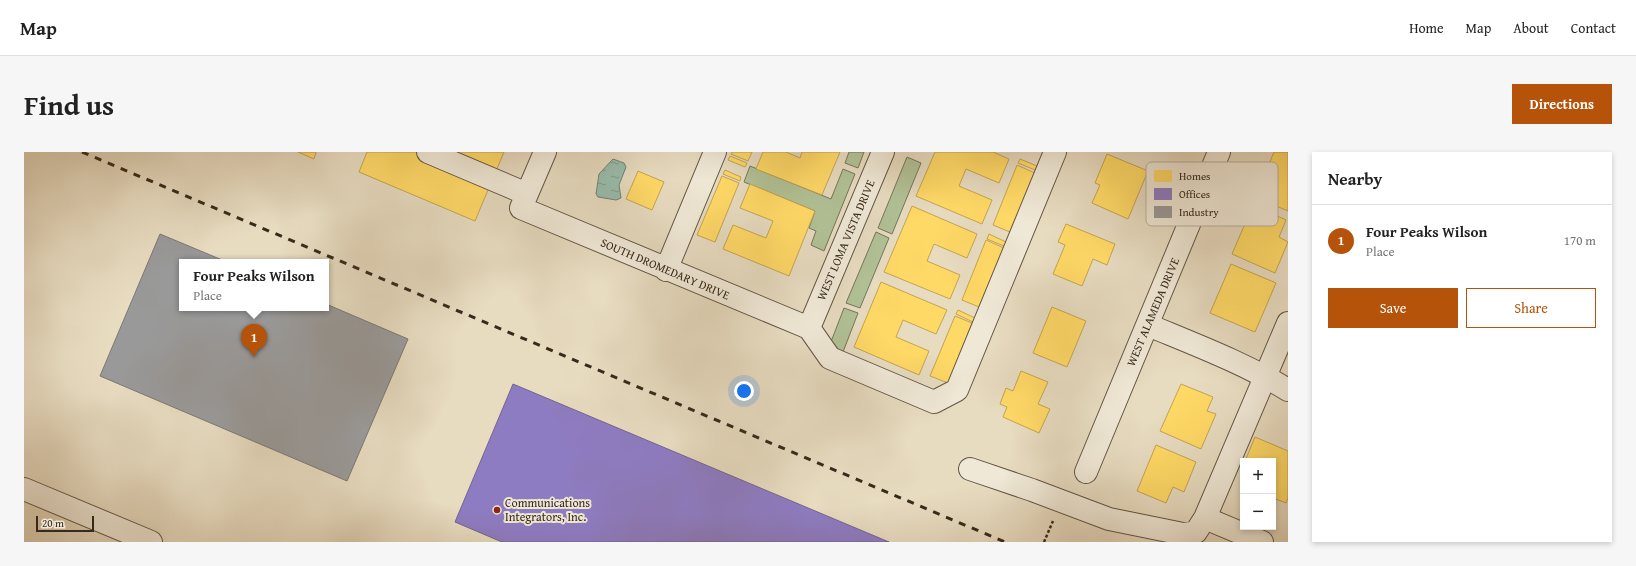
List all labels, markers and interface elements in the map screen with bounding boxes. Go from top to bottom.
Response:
text: Map [20,14,57,42]
text: Home [1409,18,1444,38]
text: Map [1466,18,1491,38]
text: About [1513,18,1549,38]
text: Contact [1571,18,1616,38]
text: Find us [24,84,114,125]
button: Directions [1512,84,1612,124]
legend [1146,162,1278,226]
text: Nearby [1328,166,1382,191]
text: Homes [1179,168,1210,184]
street label: WEST LOMA VISTA DRIVE [812,177,879,303]
text: Offices [1179,186,1210,202]
text: Industry [1179,204,1219,220]
text: Four Peaks Wilson [1366,221,1487,242]
text: 1 [1338,231,1344,250]
text: 170 m [1564,231,1596,250]
street label: SOUTH DROMEDARY DRIVE [598,234,732,303]
text: Place [1366,242,1395,261]
street label: WEST ALAMEDA DRIVE [1122,255,1183,369]
popup [179,259,329,311]
text: Four Peaks Wilson [193,265,315,286]
text: Place [193,286,222,305]
button: Save [1328,288,1458,328]
button: Share [1466,288,1596,328]
pin: 1 [241,324,267,357]
your location [734,381,754,401]
map controls [1240,458,1276,530]
button: + [1240,458,1276,494]
place label: Communications Integrators, Inc. [505,494,590,525]
button: − [1240,494,1276,530]
marker: Communications Integrators, Inc. [492,505,502,515]
scale bar [36,514,94,533]
text: 20 m [42,515,64,531]

